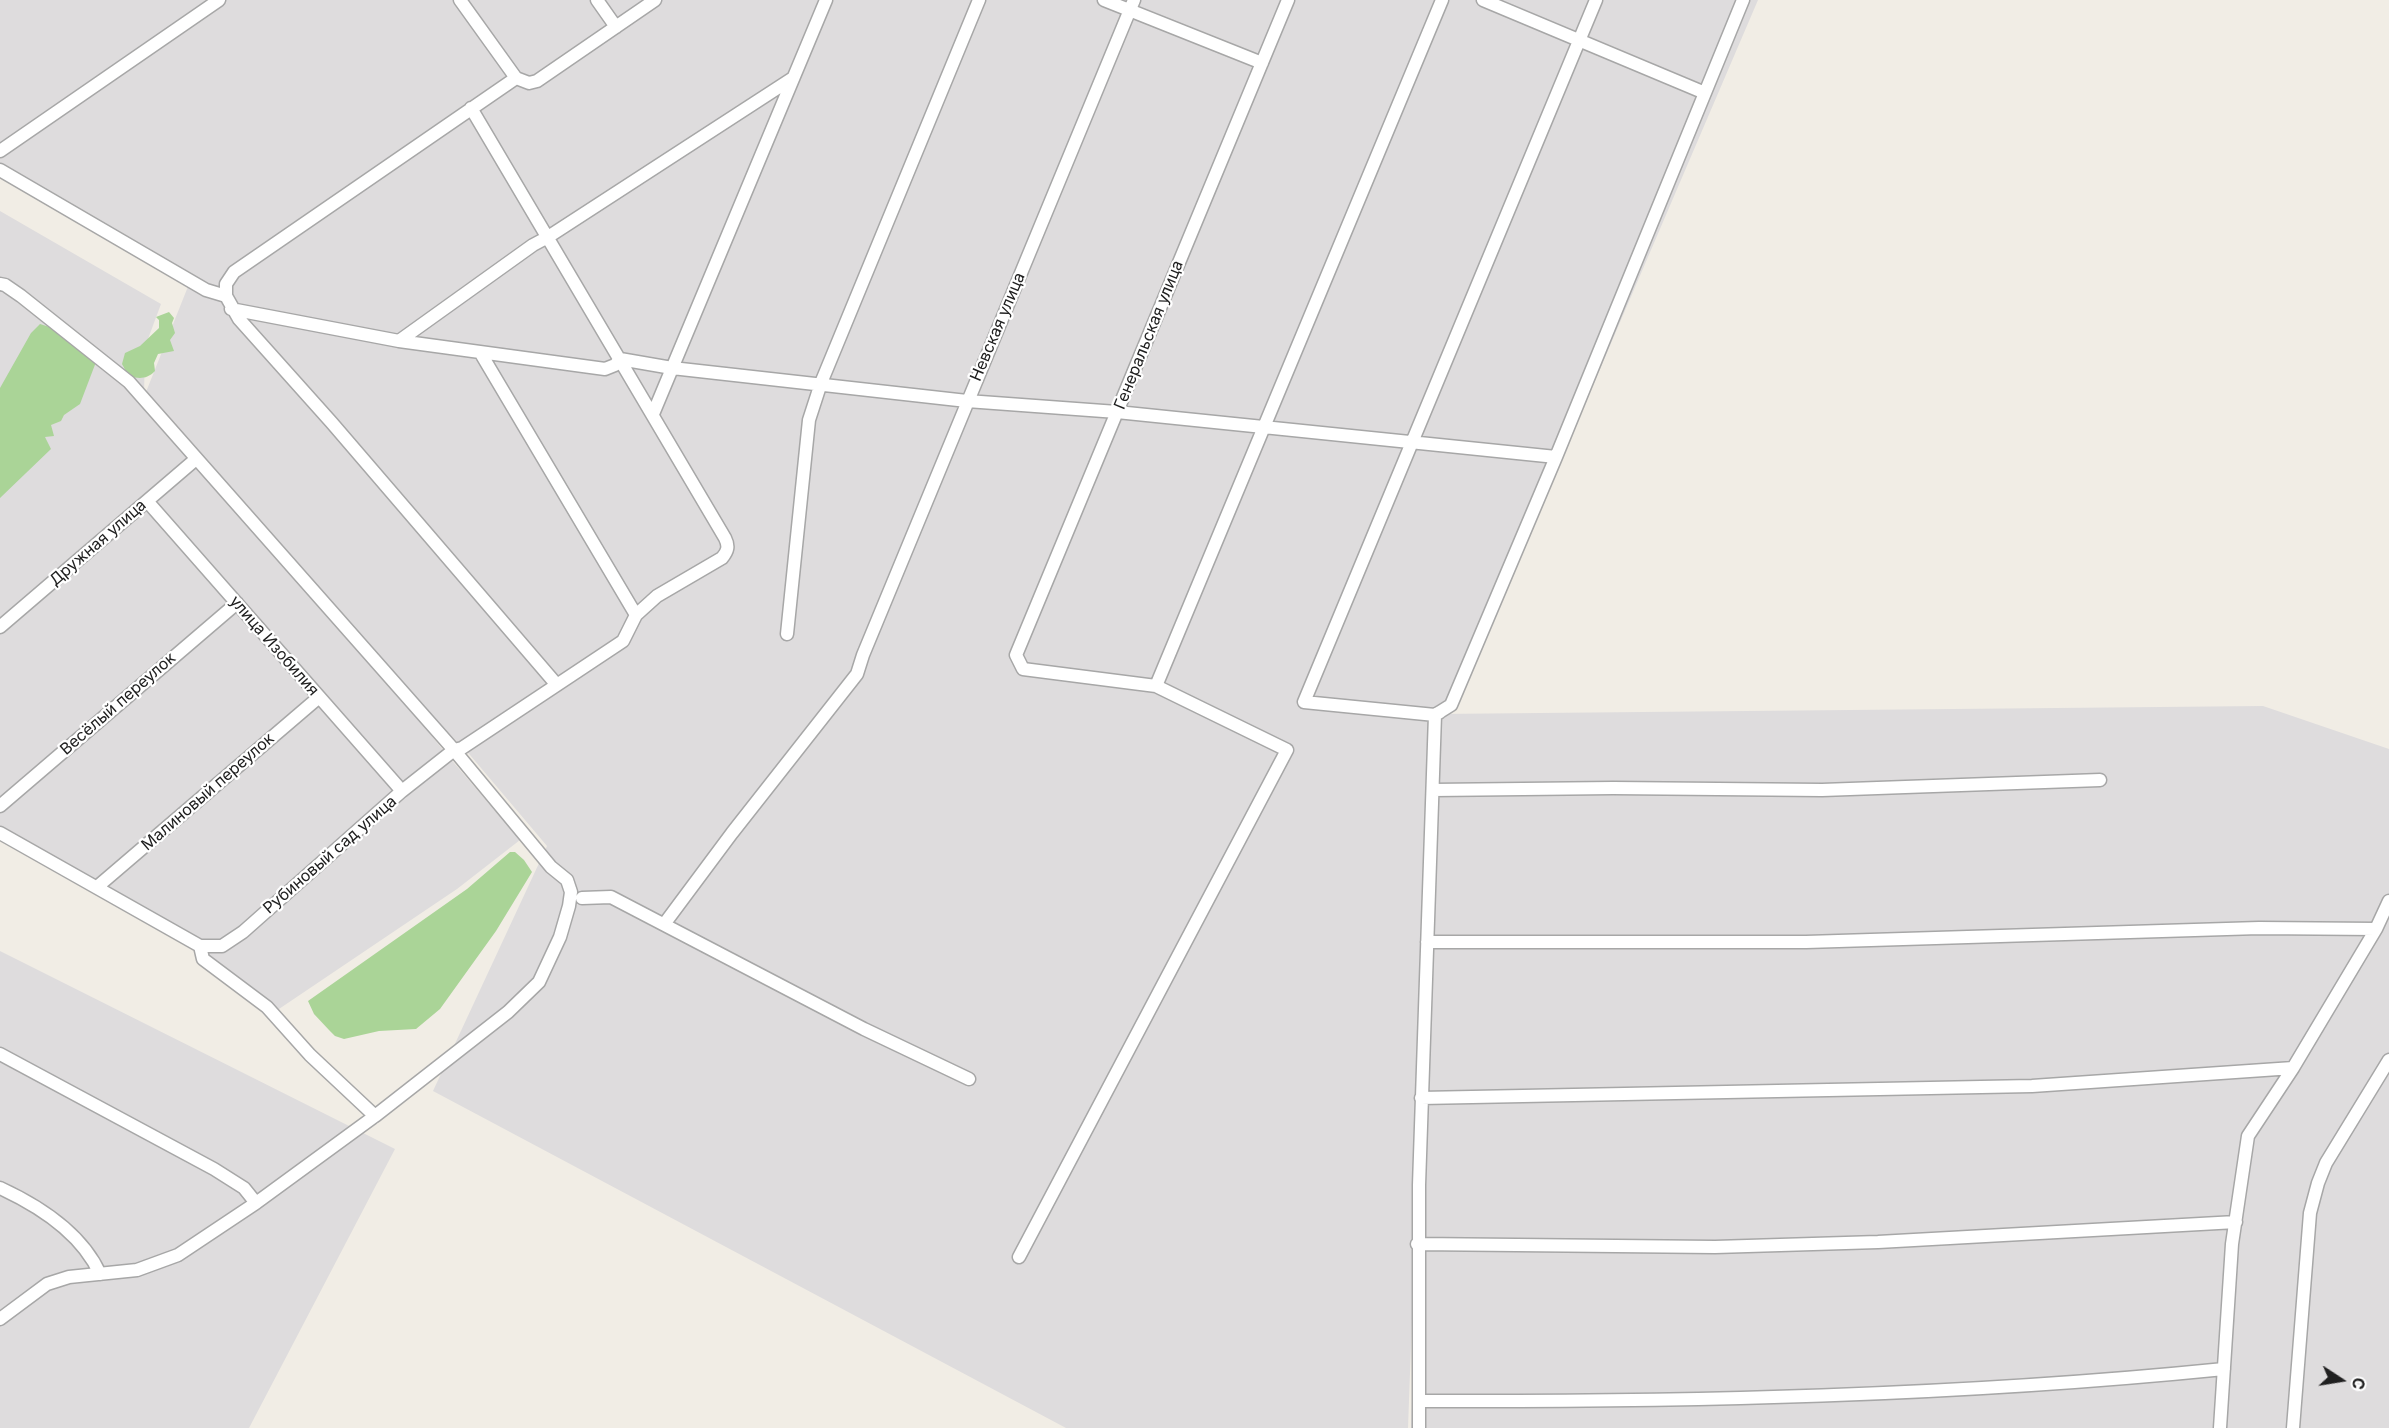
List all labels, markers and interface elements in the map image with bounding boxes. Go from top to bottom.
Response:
street label: Генеральская улица [1110,258,1188,412]
street label: Невская улица [967,270,1029,384]
street label: Дружная улица [46,496,150,590]
street label: улица Изобилия [225,592,323,700]
street label: Весёлый переулок [56,649,180,759]
street label: Малиновый переулок [138,729,278,855]
street label: Рубиновый сад улица [259,792,401,918]
north arrow [2311,1350,2371,1410]
text: С [2348,1376,2370,1392]

